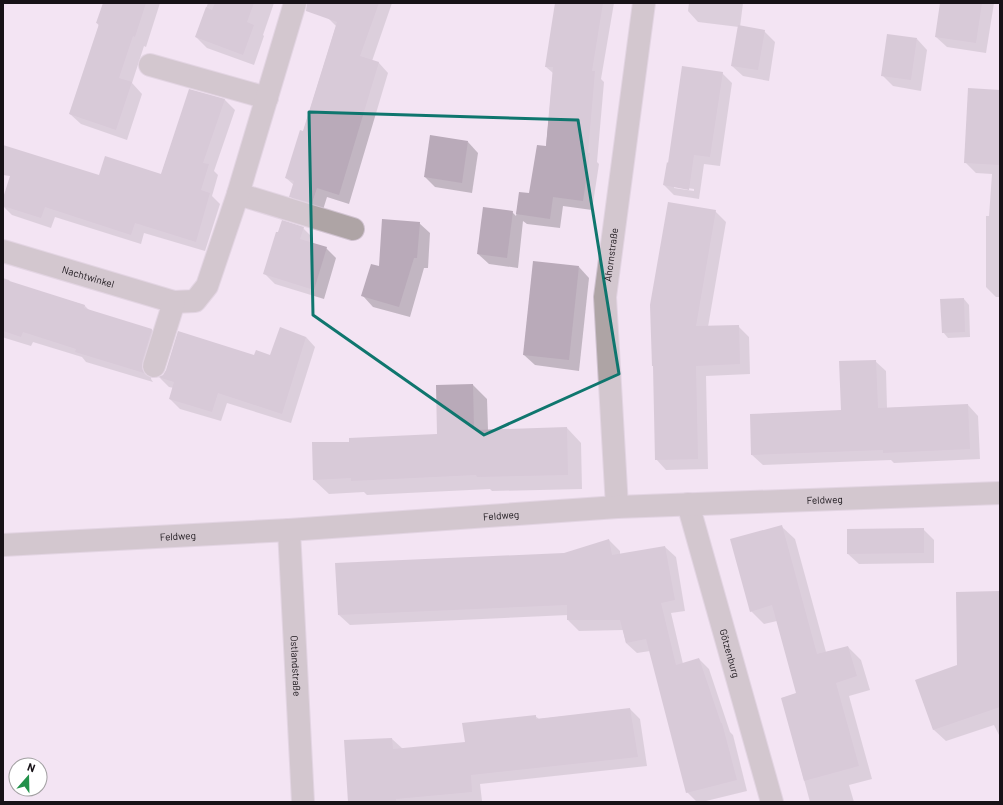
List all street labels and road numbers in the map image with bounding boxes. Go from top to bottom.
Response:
street label: Ahornstraße [601,227,620,282]
street label: Nachtwinkel [61,263,116,290]
street label: Feldweg [806,493,843,506]
street label: Feldweg [483,508,520,522]
street label: Feldweg [159,529,196,543]
street label: Götzenburg [717,627,743,679]
street label: Ostlandstraße [288,635,304,697]

